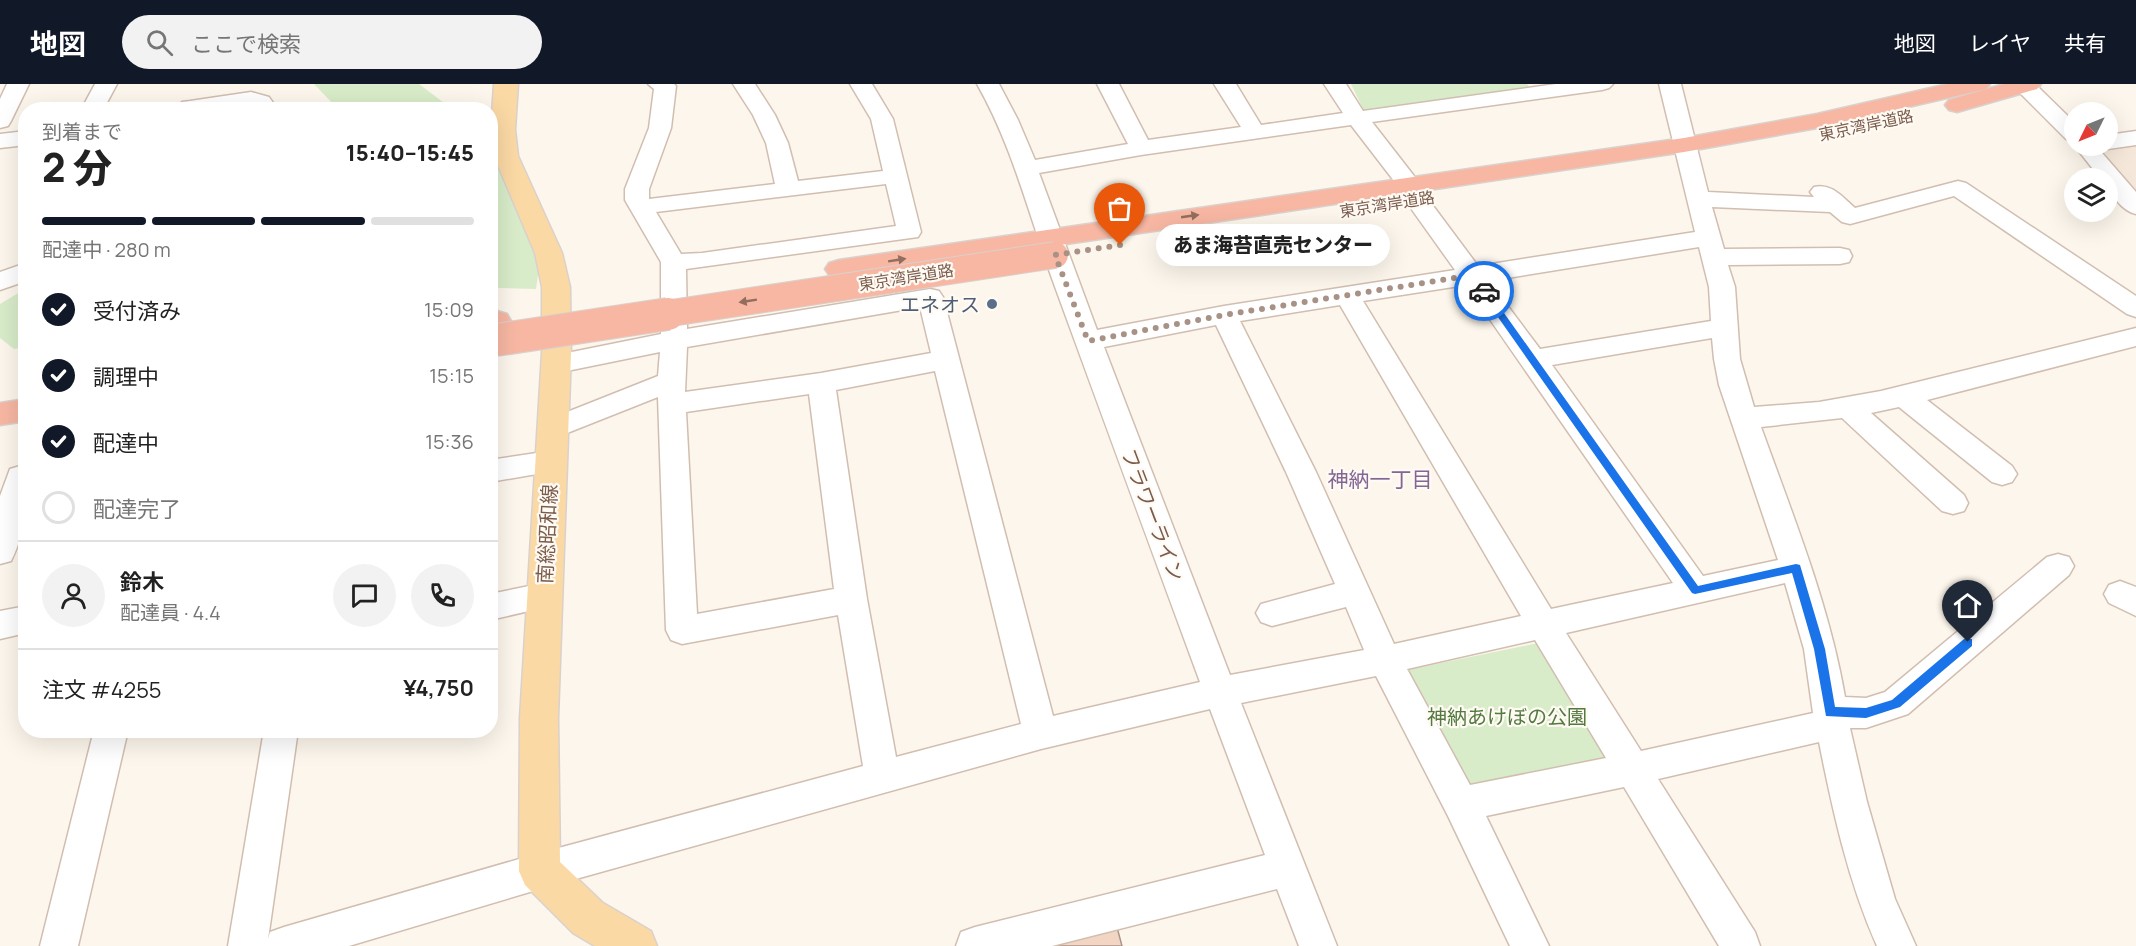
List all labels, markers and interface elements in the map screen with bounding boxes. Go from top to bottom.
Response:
search box [122,15,542,69]
text: 地図 [30,24,86,62]
icon: search [143,26,176,59]
text: ここで検索 [191,29,301,59]
text: 地図 [1894,29,1936,57]
text: レイヤ [1969,29,2031,57]
text: 共有 [2064,29,2106,57]
north arrow [2064,102,2118,156]
map controls [2064,102,2118,222]
street label: 東京湾岸道路 [1817,104,1915,146]
text: 到着まで [42,118,122,145]
text: 15:40–15:45 [346,138,474,168]
text: 2 分 [42,140,112,194]
button: layers [2064,168,2118,222]
pin [1094,183,1145,245]
street label: 東京湾岸道路 [1338,186,1436,222]
icon: bag [1103,192,1136,225]
one-way arrow [1180,212,1199,221]
callout: あま海苔直売センター [1156,224,1390,266]
text: あま海苔直売センター [1173,231,1373,258]
text: 配達中 · 280 m [42,236,171,263]
one-way arrow [888,255,907,264]
street label: 東京湾岸道路 [857,259,955,295]
courier [1454,261,1514,321]
icon: car [1468,275,1501,308]
place label: エネオス [900,291,980,318]
icon: check [42,293,75,326]
text: 受付済み [93,296,181,326]
text: 15:09 [424,296,474,323]
one-way arrow [739,297,758,306]
marker: エネオス [985,297,999,311]
icon: check [42,359,75,392]
text: 調理中 [93,362,159,392]
text: 15:15 [429,362,474,389]
icon: check [42,425,75,458]
text: 配達中 [93,428,159,458]
text: 15:36 [425,428,474,455]
street label: フラワーライン [1115,445,1191,585]
district label: 神納一丁目 [1328,465,1433,493]
street label: 南総昭和線 [531,483,563,585]
text: 配達完了 [93,494,181,524]
button: person [42,564,105,627]
button: chat [333,564,396,627]
button: phone [411,564,474,627]
text: 鈴木 [120,567,164,597]
pin [1942,580,1993,642]
icon: home [1951,589,1984,622]
text: 配達員 · 4.4 [120,599,221,626]
text: ¥4,750 [403,673,474,703]
text: 注文 #4255 [42,675,162,705]
park label: 神納あけぼの公園 [1427,703,1587,730]

